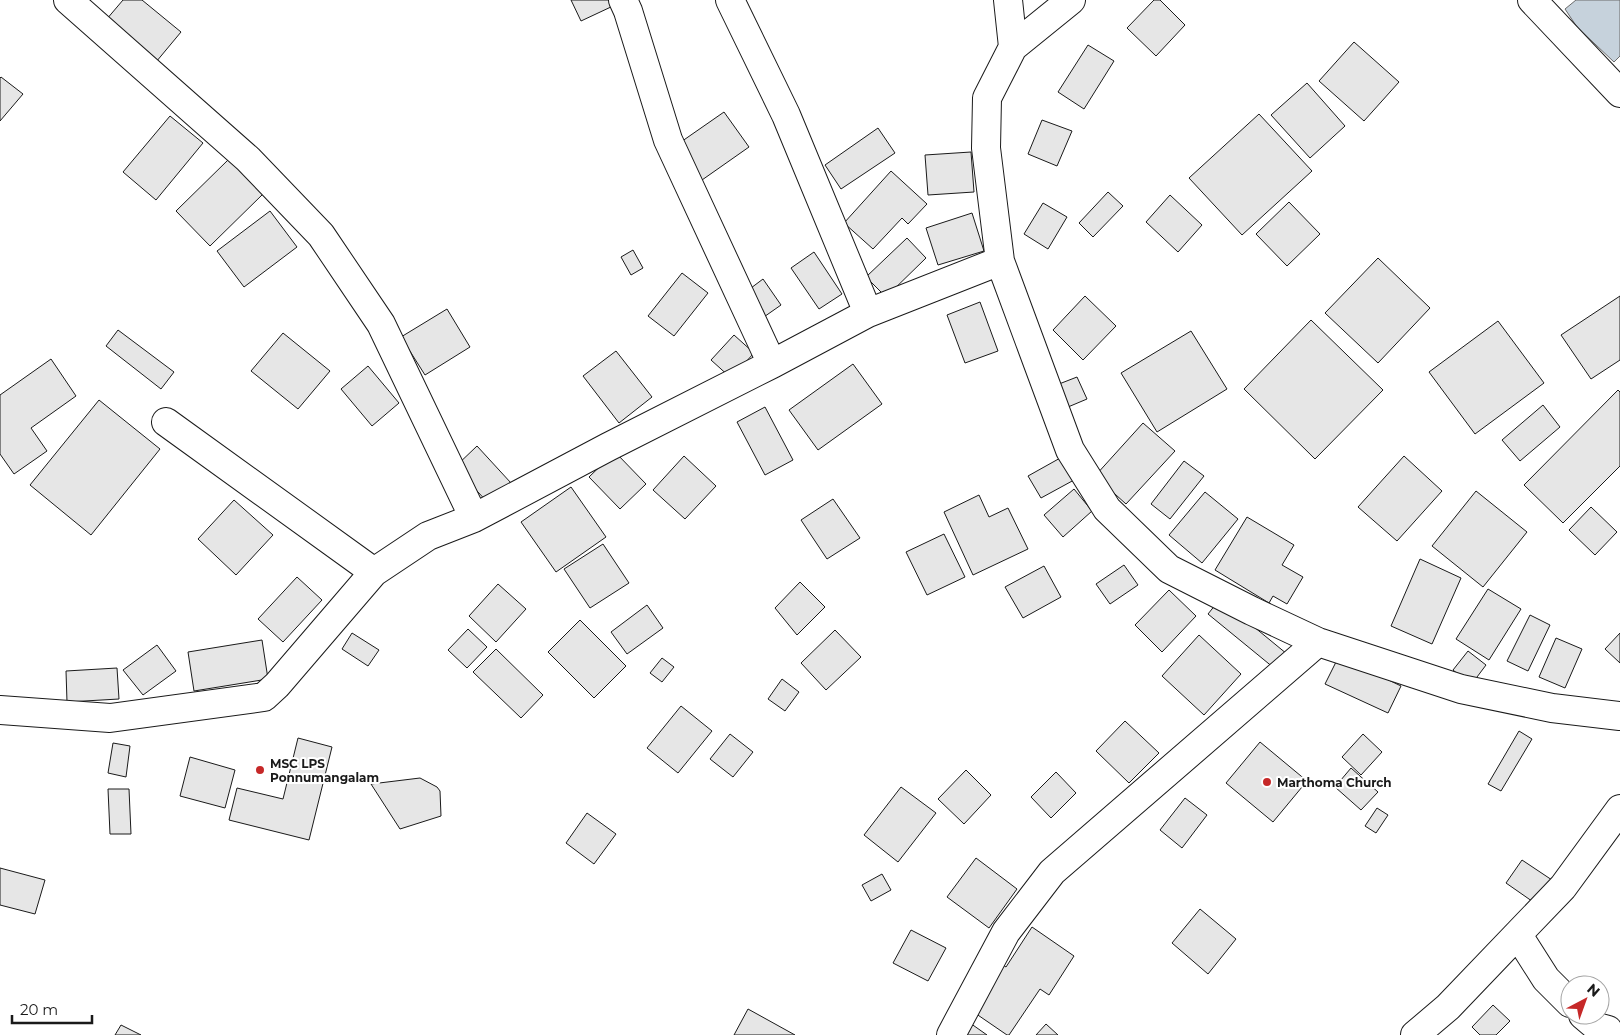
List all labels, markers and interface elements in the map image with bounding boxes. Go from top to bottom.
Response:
place label: MSC LPS Ponnumangalam [270,756,379,785]
marker: MSC LPS Ponnumangalam [254,764,266,776]
place label: Marthoma Church [1277,775,1392,790]
marker: Marthoma Church [1261,776,1273,788]
north arrow [1560,975,1610,1025]
text: N [1583,980,1604,1001]
scale bar [12,992,92,1024]
text: 20 m [20,1000,58,1019]

